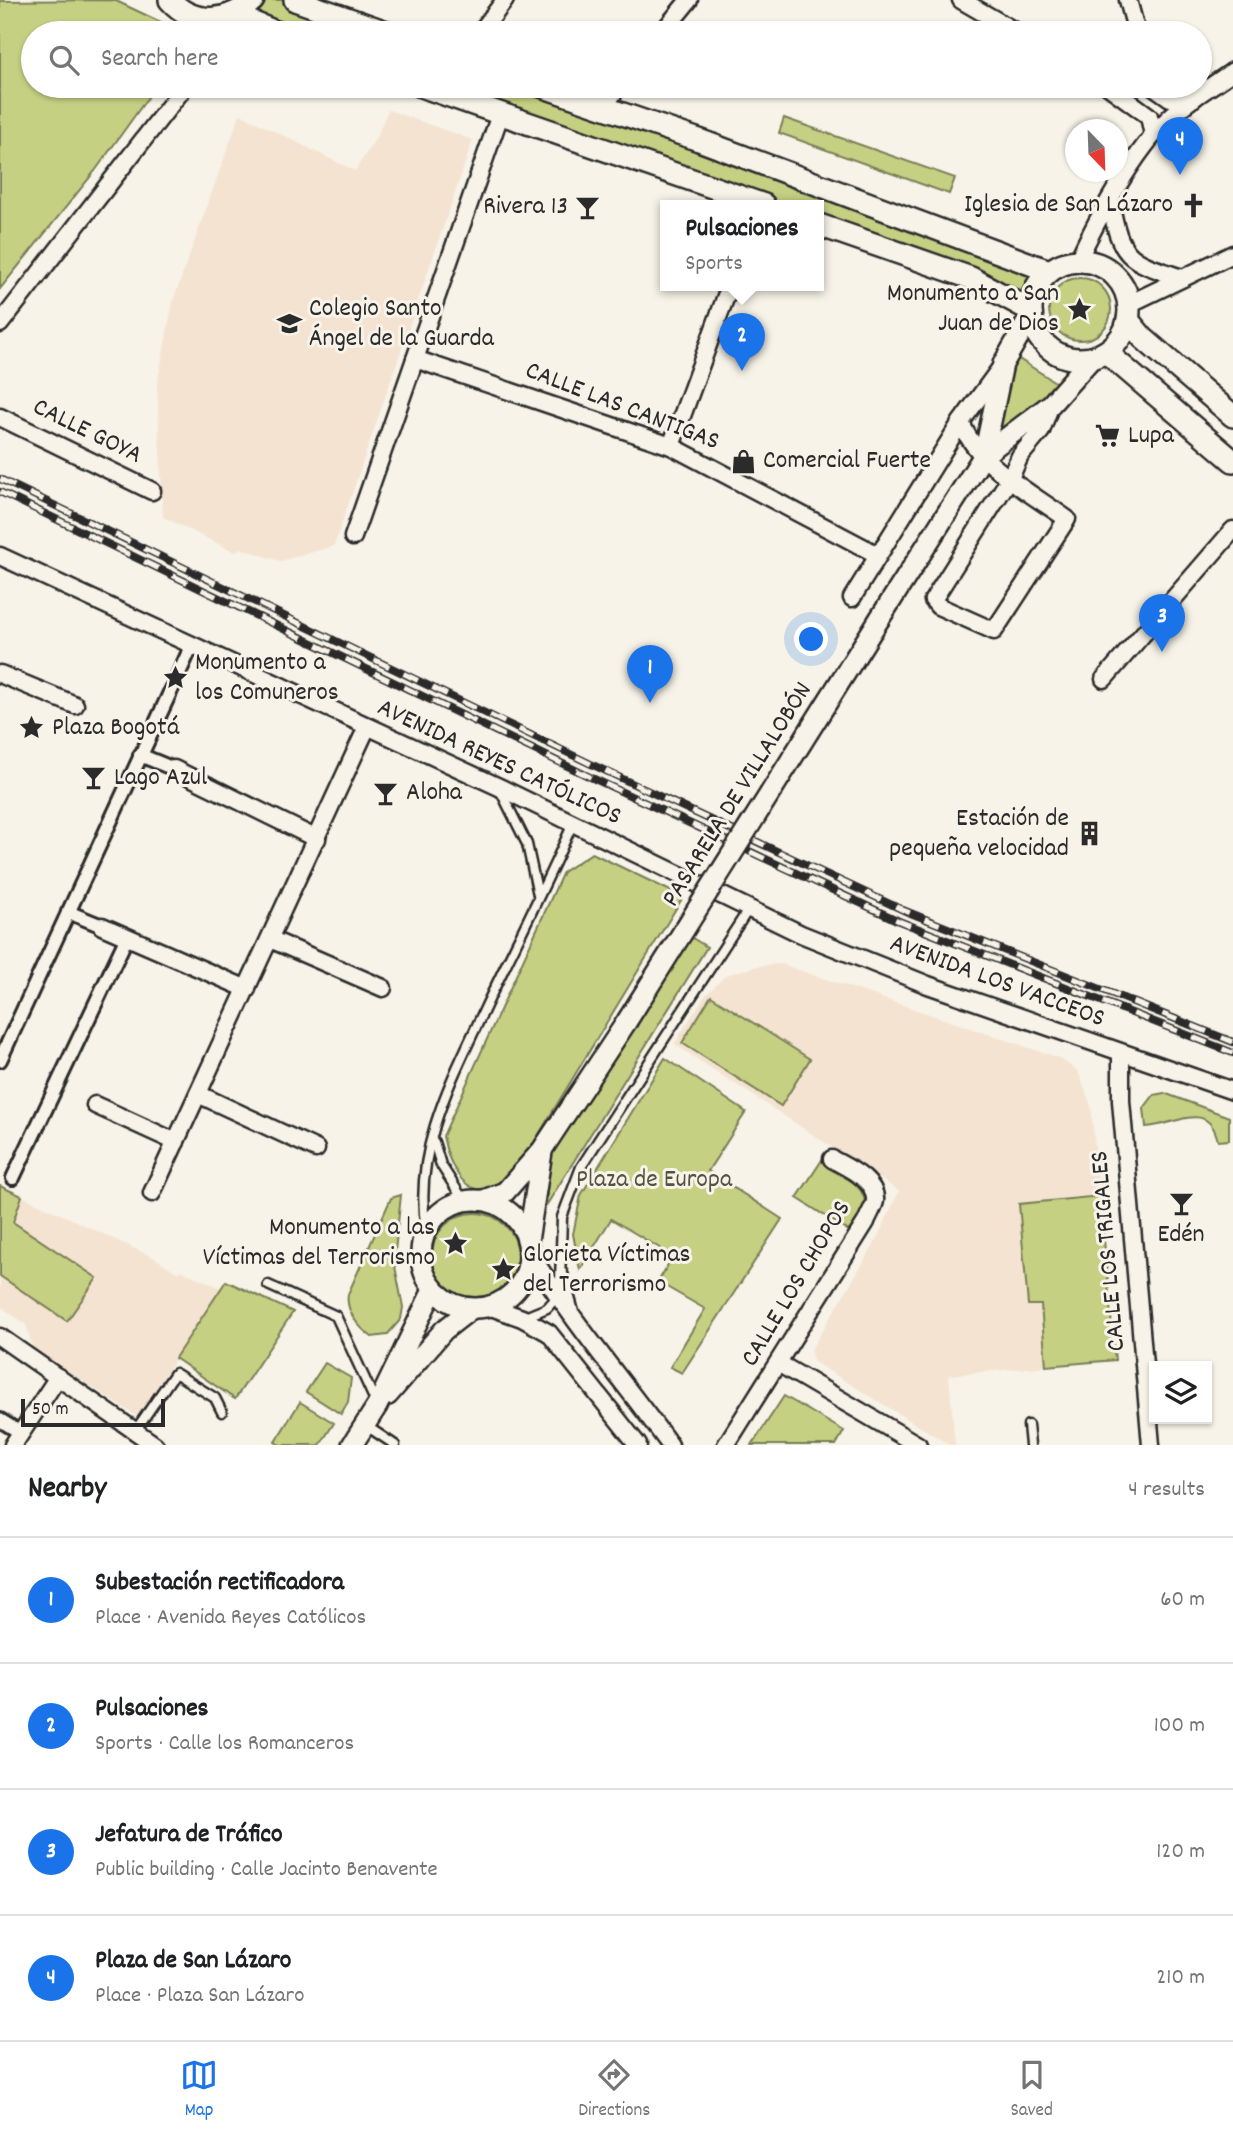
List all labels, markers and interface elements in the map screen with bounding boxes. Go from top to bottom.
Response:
search box [21,21,1212,98]
icon: search [45,41,83,79]
text: Search here [101,41,219,78]
pin: 4 [1157,117,1203,175]
north arrow [1065,119,1128,182]
place label: Iglesia de San Lázaro [964,187,1173,224]
place label: Rivera 13 [483,189,568,226]
church icon: Iglesia de San Lázaro [1179,191,1207,219]
bar icon: Rivera 13 [574,193,602,221]
popup [660,200,824,291]
text: Pulsaciones [685,211,799,248]
text: Sports [685,248,743,281]
place label: Monumento a San Juan de Dios [887,276,1059,343]
place label: Colegio Santo Ángel de la Guarda [309,291,495,358]
place icon: Monumento a San Juan de Dios [1065,295,1093,323]
school or university icon: Colegio Santo Ángel de la Guarda [275,310,303,338]
pin: 2 [719,313,765,371]
street label: CALLE LAS CANTIGAS [519,353,725,461]
street label: CALLE GOYA [26,390,148,474]
place label: Lupa [1128,418,1175,455]
supermarket icon: Lupa [1094,422,1122,450]
place label: Comercial Fuerte [763,443,931,480]
shop icon: Comercial Fuerte [729,447,757,475]
pin: 3 [1139,594,1185,652]
your location [794,622,828,656]
place label: Monumento a los Comuneros [195,645,339,712]
pin: 1 [627,645,673,703]
place icon: Monumento a los Comuneros [161,664,189,692]
street label: PASARELA DE VILLALOBÓN [654,675,822,915]
street label: AVENIDA REYES CATÓLICOS [371,690,627,836]
place label: Plaza Bogotá [52,710,180,747]
place icon: Plaza Bogotá [18,714,46,742]
place label: Lago Azul [114,760,207,797]
bar icon: Lago Azul [80,764,108,792]
place label: Aloha [406,775,463,812]
bar icon: Aloha [372,779,400,807]
place label: Estación de pequeña velocidad [889,801,1069,868]
building icon: Estación de pequeña velocidad [1075,820,1103,848]
street label: AVENIDA LOS VACCEOS [884,926,1110,1038]
street label: CALLE LOS TRIGALES [1082,1149,1136,1353]
park label: Plaza de Europa [576,1162,733,1199]
bar icon: Edén [1167,1189,1195,1217]
street label: CALLE LOS CHOPOS [733,1194,861,1374]
place label: Monumento a las Víctimas del Terrorismo [203,1210,435,1277]
place label: Edén [1157,1217,1205,1254]
place icon: Monumento a las Víctimas del Terrorismo [441,1229,469,1257]
place label: Glorieta Víctimas del Terrorismo [523,1237,691,1304]
place icon: Glorieta Víctimas del Terrorismo [489,1256,517,1284]
map controls [1149,1361,1212,1424]
button: layers [1149,1361,1212,1424]
scale bar [21,1396,164,1428]
text: 50 m [32,1397,69,1424]
text: Nearby [28,1469,106,1512]
text: 4 results [1128,1474,1205,1507]
text: Subestación rectificadora [95,1565,344,1602]
text: 1 [48,1584,54,1617]
text: 60 m [1160,1584,1205,1617]
text: Place · Avenida Reyes Católicos [95,1602,366,1635]
text: Pulsaciones [95,1691,209,1728]
text: 2 [46,1710,56,1743]
text: 100 m [1154,1710,1205,1743]
text: Sports · Calle los Romanceros [95,1728,354,1761]
text: Jefatura de Tráfico [95,1817,283,1854]
text: 3 [46,1836,56,1869]
text: 120 m [1156,1836,1205,1869]
text: Public building · Calle Jacinto Benavente [95,1854,438,1887]
text: Plaza de San Lázaro [95,1943,291,1980]
text: 4 [46,1962,56,1995]
text: 210 m [1156,1962,1205,1995]
text: Place · Plaza San Lázaro [95,1980,304,2013]
tab: Map [180,2056,218,2125]
tab: Directions [578,2056,650,2125]
tab: Saved [1010,2056,1053,2125]

